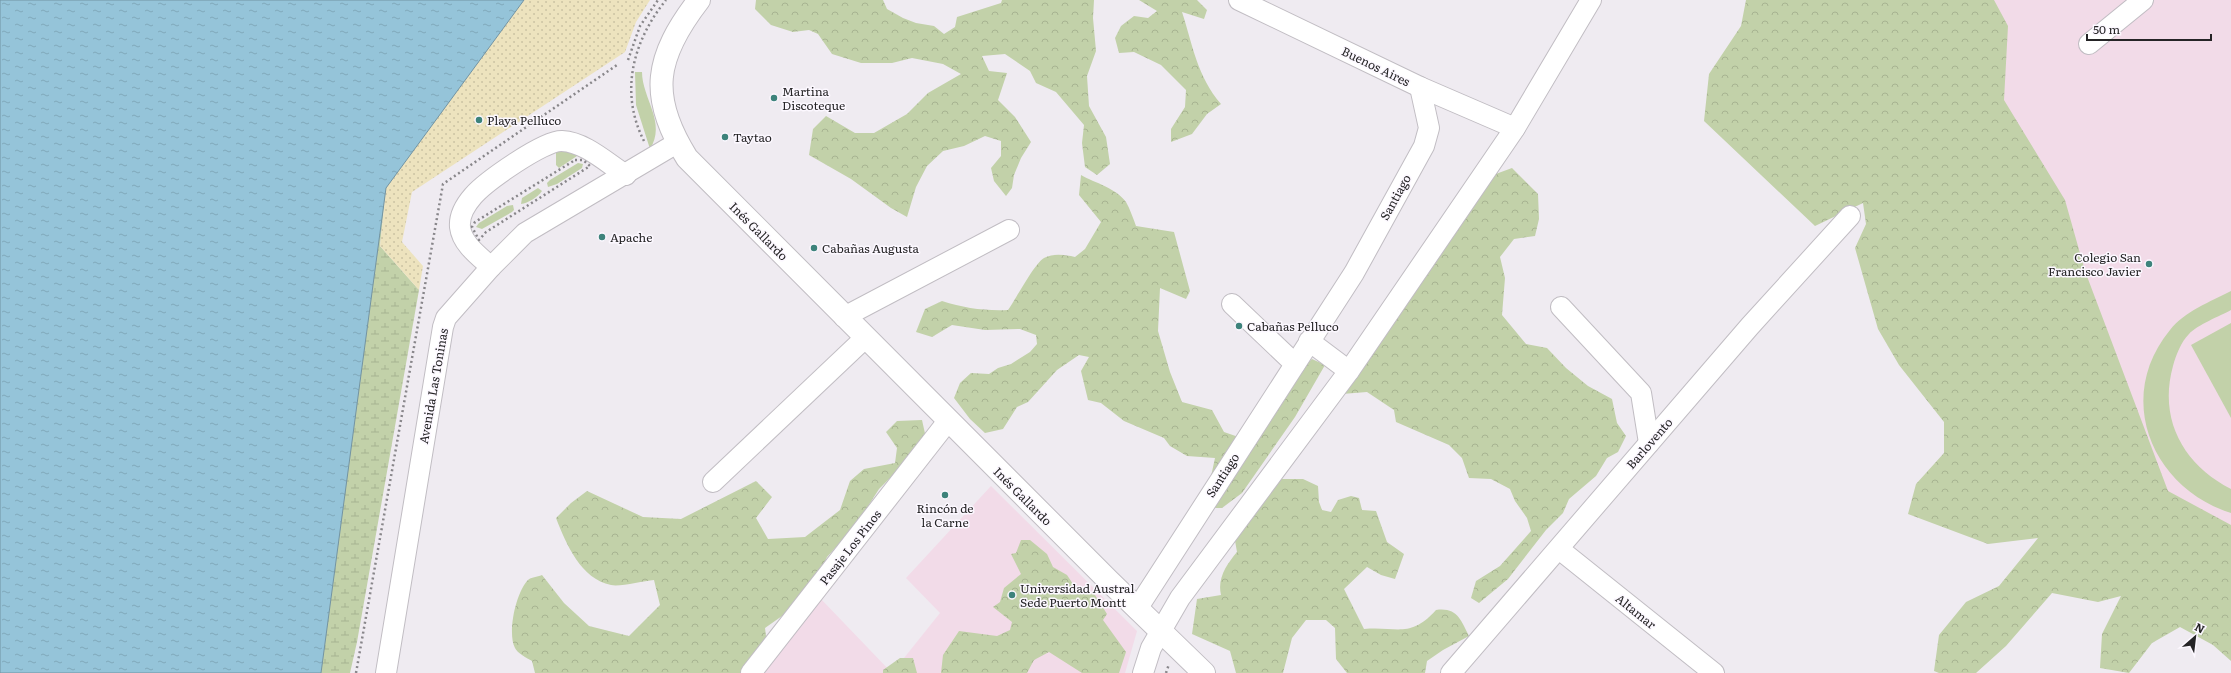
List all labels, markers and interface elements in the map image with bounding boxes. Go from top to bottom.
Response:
scale bar [2087,16,2211,42]
text: 50 m [2093,20,2120,38]
street label: Buenos Aires [1339,42,1414,91]
place label: Martina Discoteque [782,82,845,114]
marker: Martina Discoteque [769,93,779,103]
place label: Playa Pelluco [487,111,561,129]
marker: Playa Pelluco [474,115,484,125]
place label: Taytao [733,128,772,146]
marker: Taytao [720,132,730,142]
street label: Santiago [1375,171,1415,223]
street label: Inés Gallardo [726,198,792,264]
place label: Apache [610,228,652,246]
marker: Apache [597,232,607,242]
place label: Cabañas Augusta [822,239,919,257]
marker: Cabañas Augusta [809,243,819,253]
place label: Colegio San Francisco Javier [2048,248,2141,280]
marker: Colegio San Francisco Javier [2144,259,2154,269]
place label: Cabañas Pelluco [1247,317,1339,335]
marker: Cabañas Pelluco [1234,321,1244,331]
street label: Avenida Las Toninas [414,326,452,445]
street label: Barlovento [1622,413,1676,473]
street label: Santiago [1201,449,1243,501]
street label: Inés Gallardo [990,463,1056,529]
marker: Rincón de la Carne [940,490,950,500]
place label: Rincón de la Carne [916,499,974,531]
street label: Pasaje Los Pinos [815,505,886,589]
place label: Universidad Austral Sede Puerto Montt [1020,579,1135,611]
street label: Altamar [1612,589,1660,633]
marker: Universidad Austral Sede Puerto Montt [1007,590,1017,600]
north arrow [2175,617,2215,657]
text: N [2192,618,2208,637]

